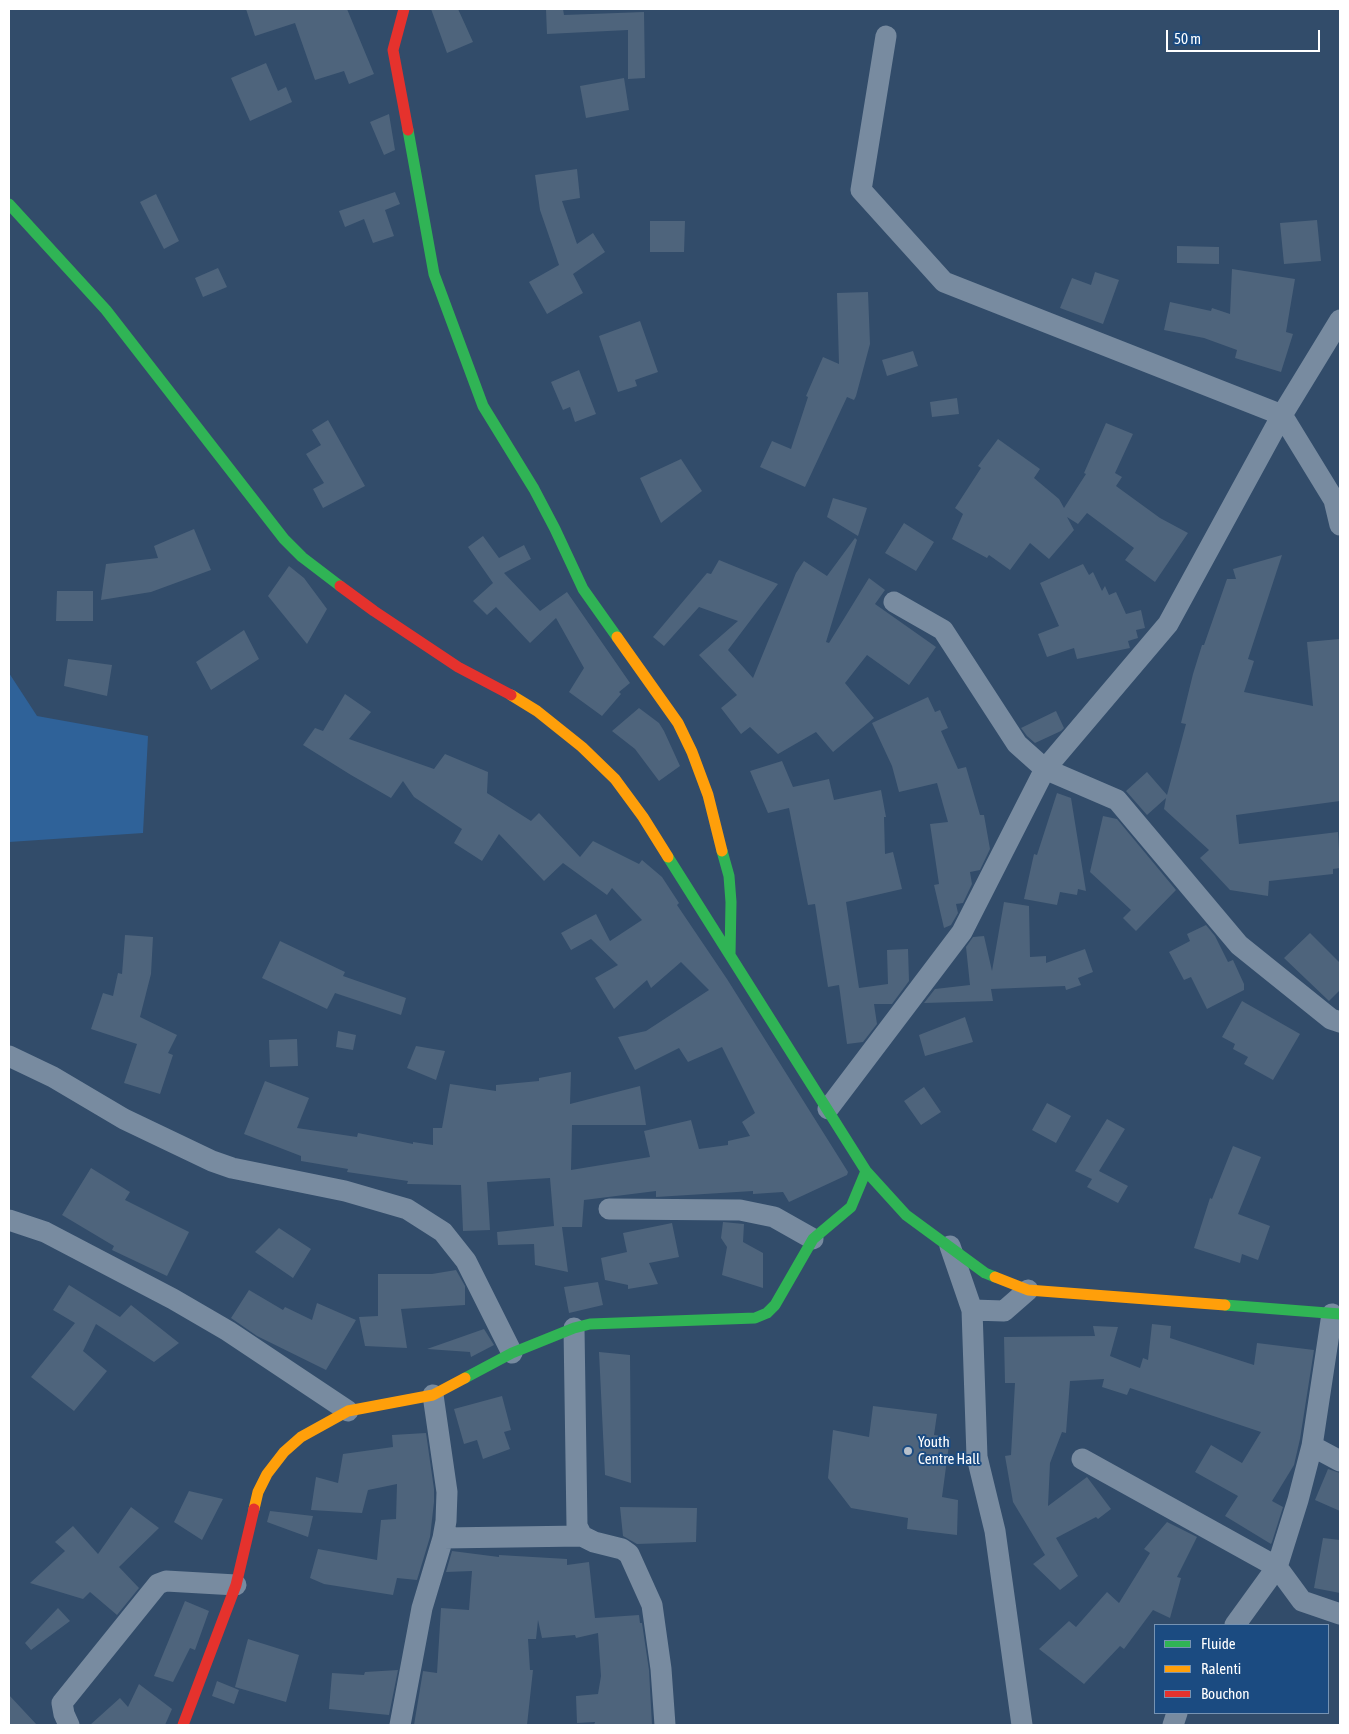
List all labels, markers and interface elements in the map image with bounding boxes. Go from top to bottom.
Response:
scale bar [1169,20,1323,52]
text: 50 m [1174,30,1201,47]
place label: Youth Centre Hall [918,1433,980,1468]
marker: Youth Centre Hall [902,1445,914,1457]
legend [1154,1624,1329,1714]
text: Fluide [1201,1635,1236,1652]
text: Ralenti [1201,1660,1241,1677]
text: Bouchon [1201,1685,1250,1702]

